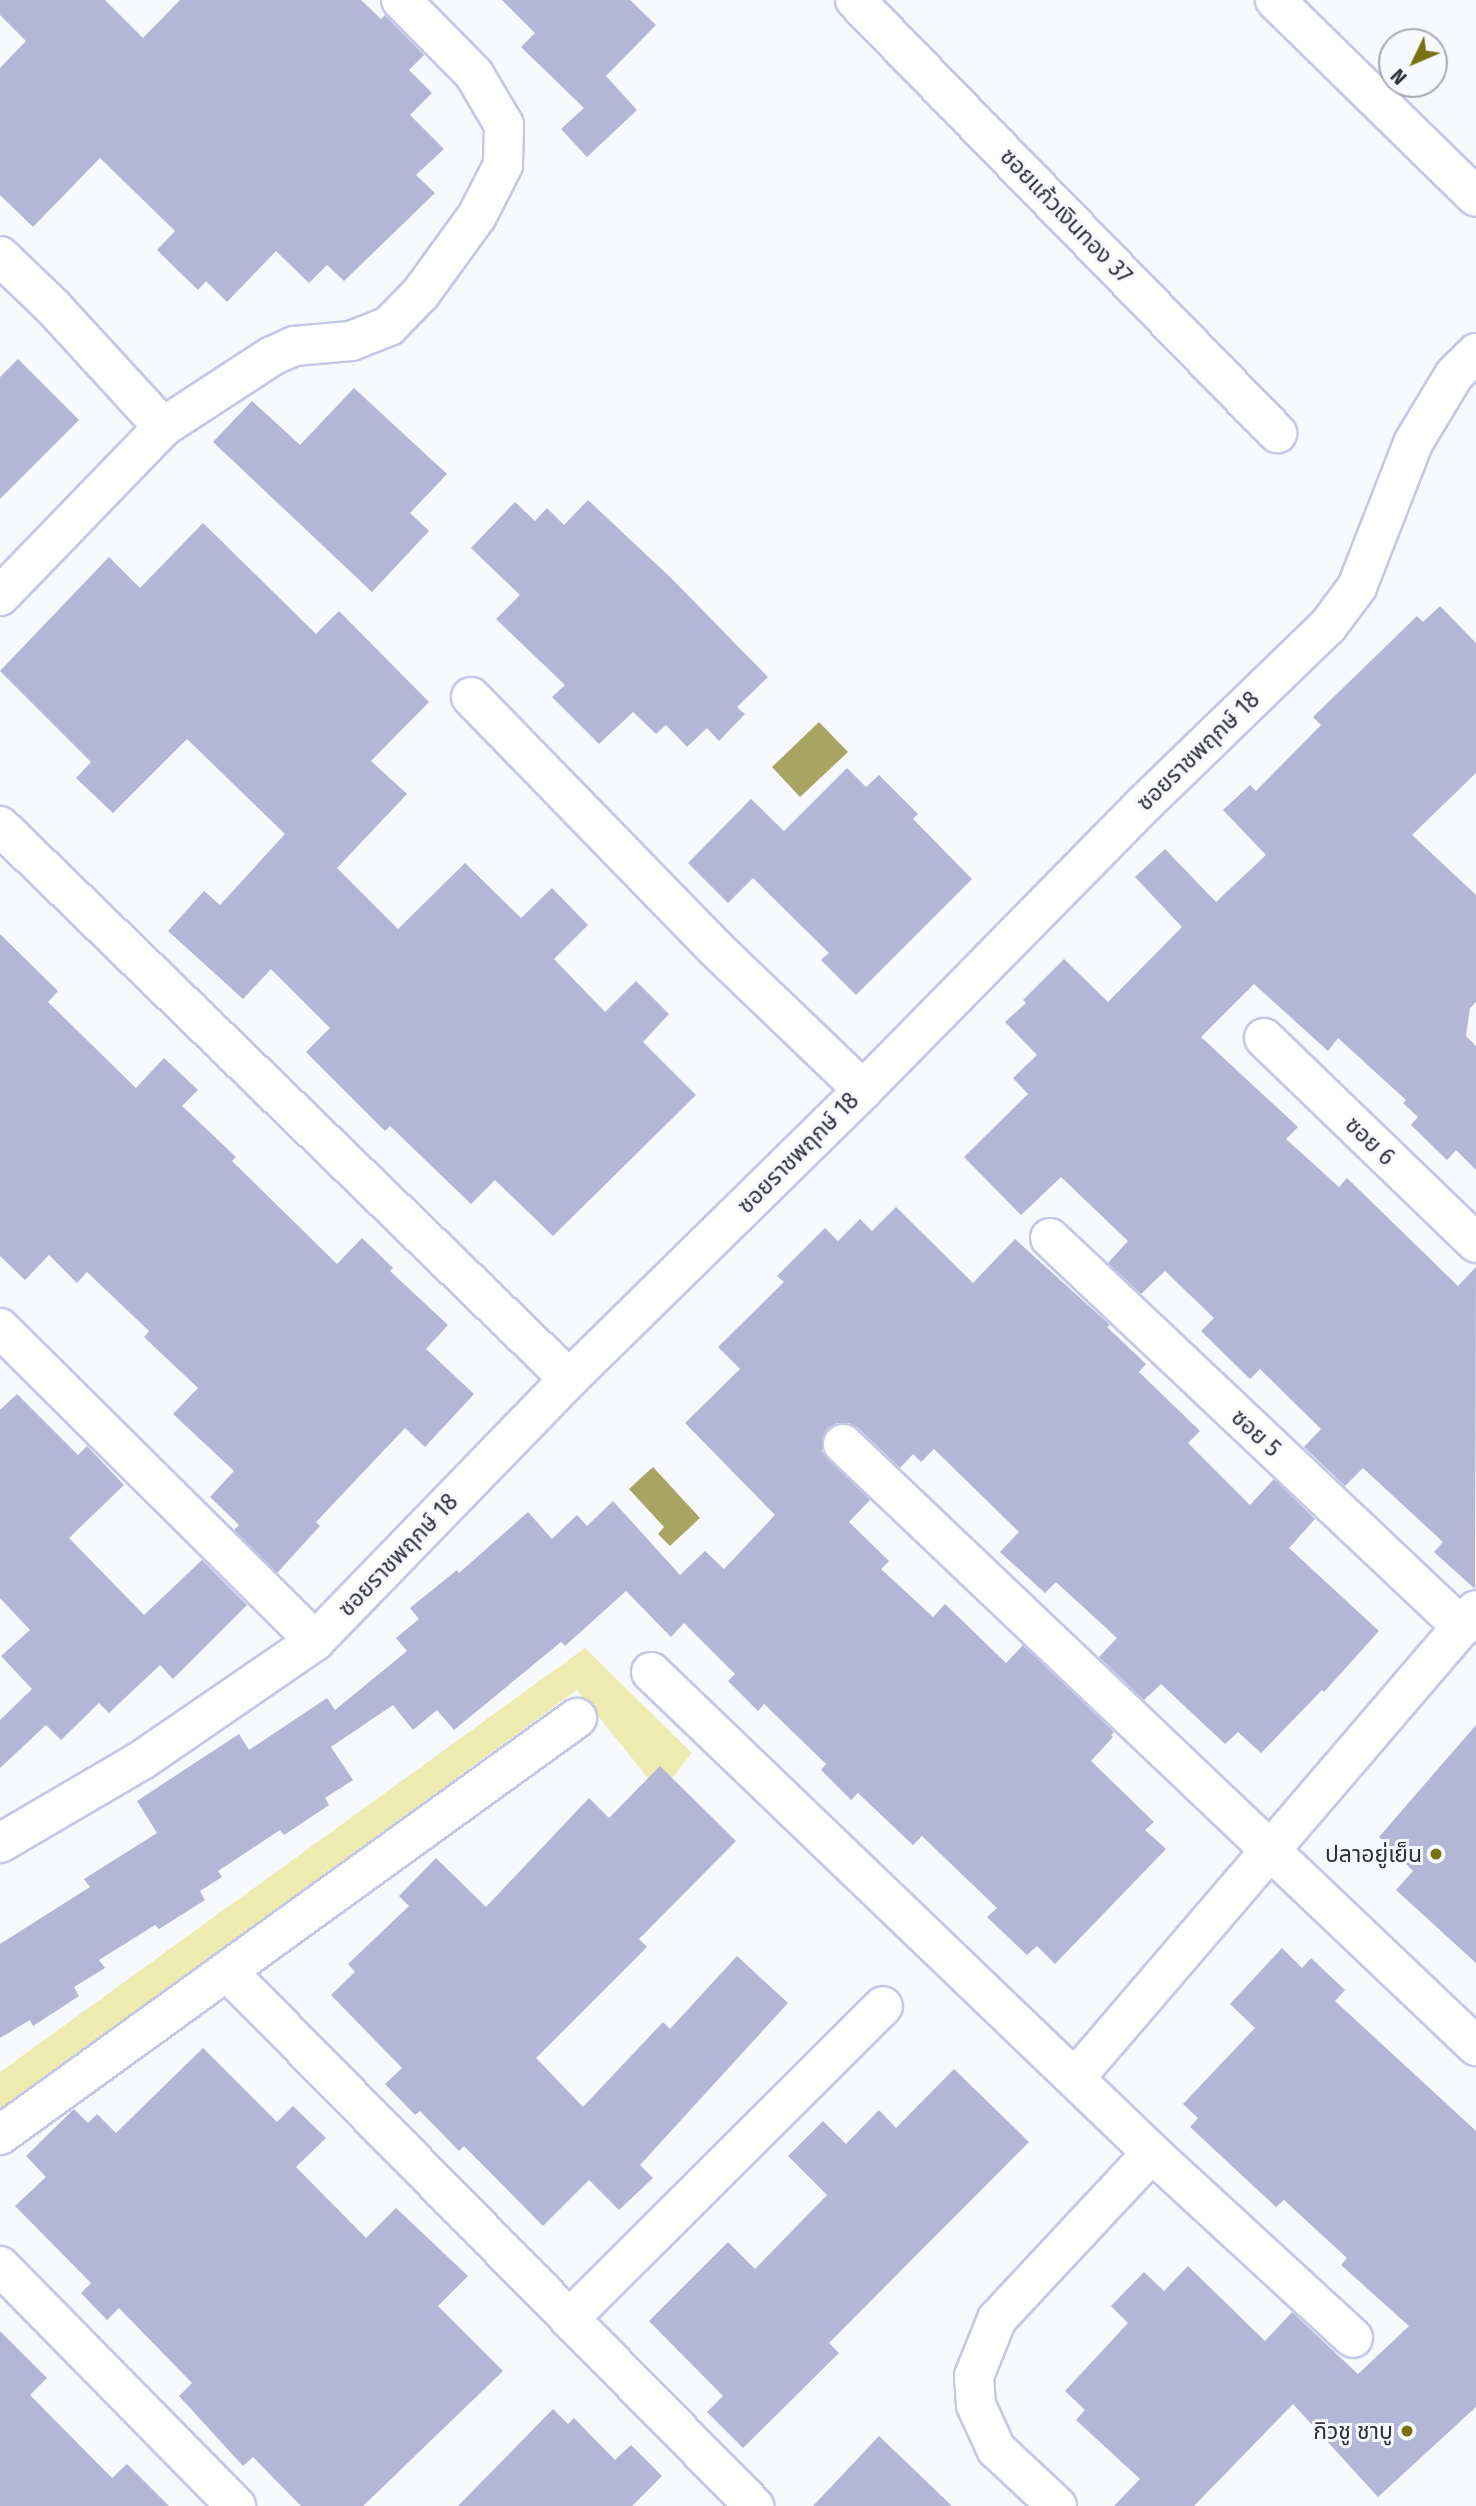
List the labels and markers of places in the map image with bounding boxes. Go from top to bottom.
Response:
place label: ปลาอยู่เย็น [1325,1840,1422,1868]
marker: ปลาอยู่เย็น [1428,1846,1444,1862]
place label: กิวชู ชาบู [1313,2417,1393,2445]
marker: กิวชู ชาบู [1399,2423,1415,2439]

